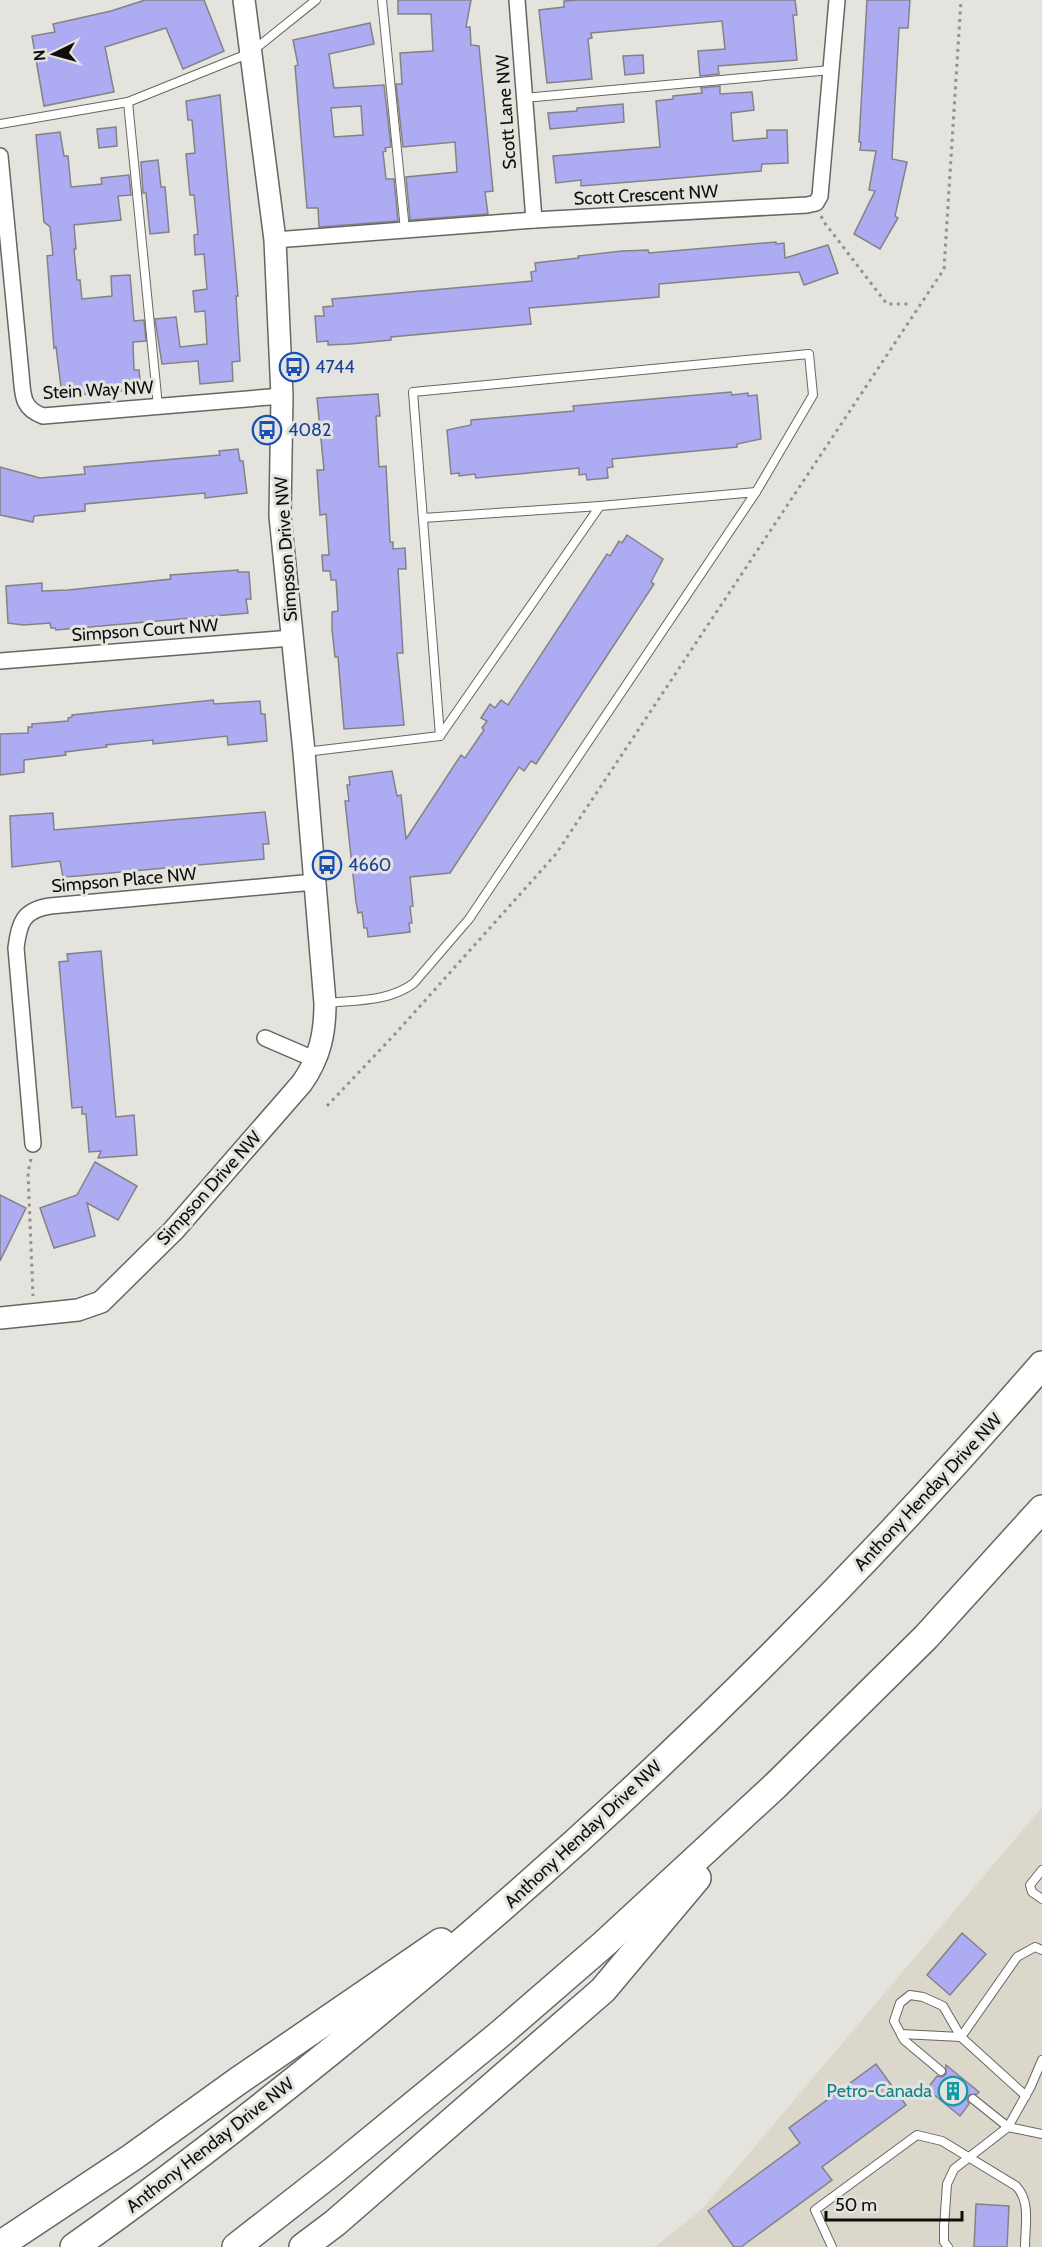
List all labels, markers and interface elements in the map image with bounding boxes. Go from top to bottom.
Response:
north arrow [24,24,84,84]
text: N [30,49,50,62]
street label: Scott Lane NW [491,54,521,170]
street label: Scott Crescent NW [573,180,719,210]
bus stop icon: 4744 [278,351,310,383]
place label: 4744 [315,356,355,378]
street label: Stein Way NW [42,376,154,404]
bus stop icon: 4082 [251,414,283,446]
place label: 4082 [288,419,331,441]
street label: Simpson Drive NW [270,476,302,622]
street label: Simpson Court NW [71,614,219,646]
bus stop icon: 4660 [311,849,343,881]
place label: 4660 [348,854,391,876]
street label: Simpson Place NW [51,863,197,897]
street label: Simpson Drive NW [152,1127,266,1249]
street label: Anthony Henday Drive NW [849,1409,1007,1575]
street label: Anthony Henday Drive NW [500,1755,666,1913]
street label: Anthony Henday Drive NW [122,2073,298,2217]
building icon: Petro-Canada [937,2075,969,2107]
place label: Petro-Canada [827,2080,932,2102]
scale bar [826,2184,962,2222]
text: 50 m [835,2194,877,2216]

